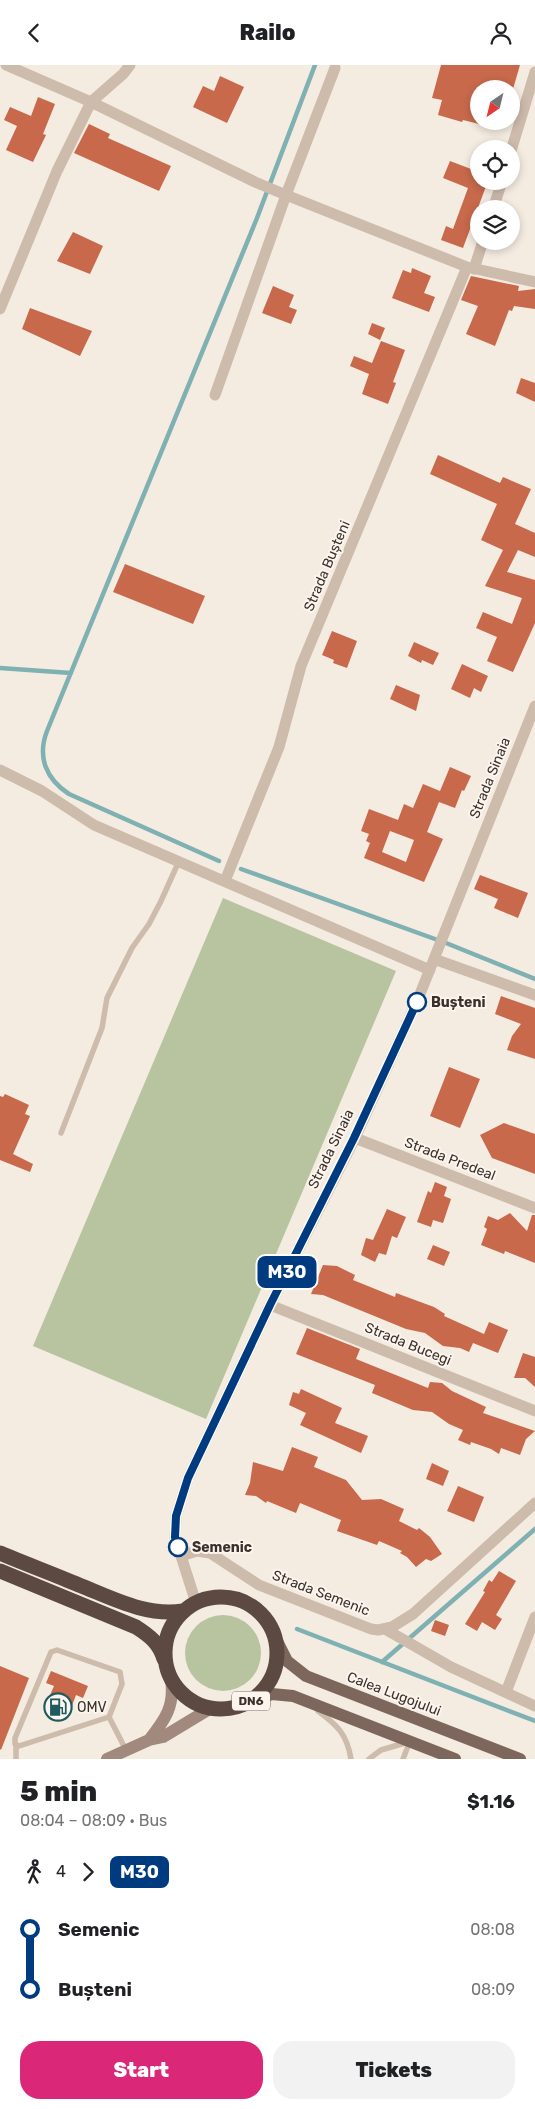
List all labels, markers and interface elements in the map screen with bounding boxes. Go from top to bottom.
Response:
icon: back [20,19,48,47]
text: Railo [239,19,296,46]
icon: person [487,19,515,47]
north arrow [470,80,520,130]
map controls [470,80,520,250]
button: locate [470,140,520,190]
button: layers [470,200,520,250]
street label: Strada Bușteni [300,518,354,614]
street label: Strada Sinaia [466,735,514,821]
marker: Bușteni [407,992,427,1012]
place label: Bușteni [431,994,485,1011]
street label: Strada Sinaia [305,1107,357,1191]
street label: Strada Predeal [402,1134,498,1184]
line badge: M30 [258,1256,316,1288]
text: M30 [267,1261,307,1283]
street label: Strada Bucegi [362,1319,454,1369]
marker: Semenic [168,1537,188,1557]
place label: Semenic [192,1539,252,1556]
street label: Strada Semenic [270,1567,372,1619]
street label: Calea Lugojului [345,1668,443,1720]
road number: DN6 [232,1691,270,1710]
fuel station icon: OMV [43,1692,73,1722]
place label: OMV [77,1699,107,1716]
text: 5 min [20,1775,97,1808]
text: $1.16 [467,1790,515,1813]
text: 08:04 – 08:09 · Bus [20,1811,167,1830]
icon: walk [20,1858,48,1886]
icon: forward [74,1858,102,1886]
text: M30 [120,1861,159,1883]
text: 4 [56,1862,66,1881]
text: Semenic [58,1918,139,1941]
text: 08:08 [470,1920,515,1939]
text: Bușteni [58,1978,132,2001]
text: 08:09 [471,1980,515,1999]
button: Start [20,2041,263,2099]
button: Tickets [273,2041,515,2099]

